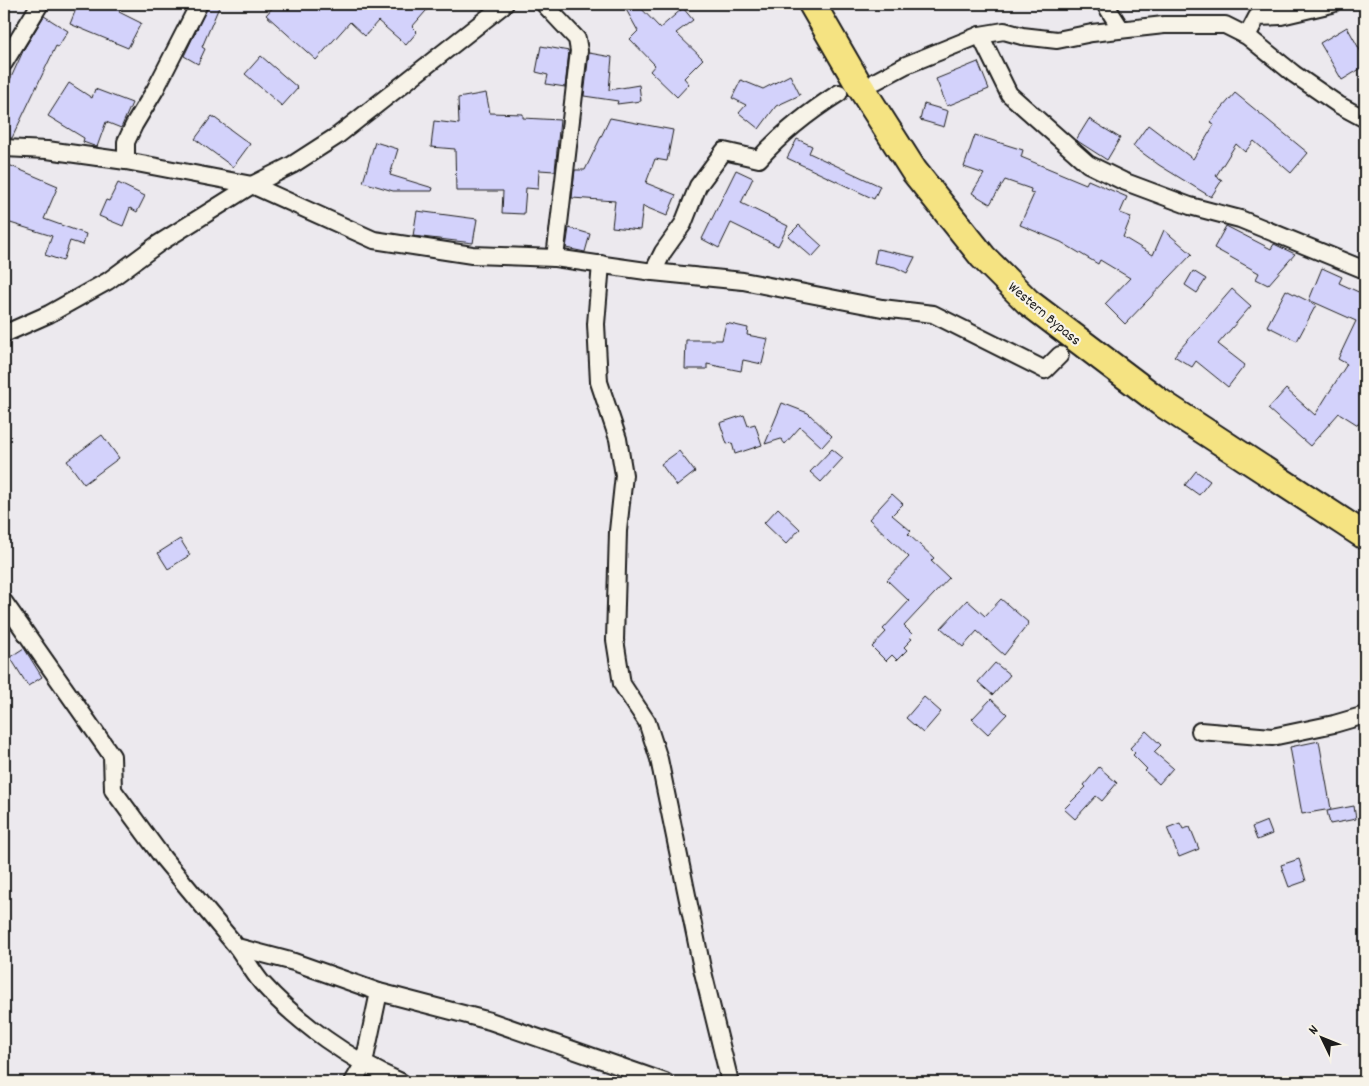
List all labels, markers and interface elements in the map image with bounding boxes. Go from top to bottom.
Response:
street label: Western Bypass [1002,277,1085,352]
north arrow [1296,1014,1346,1064]
text: N [1304,1021,1324,1040]

